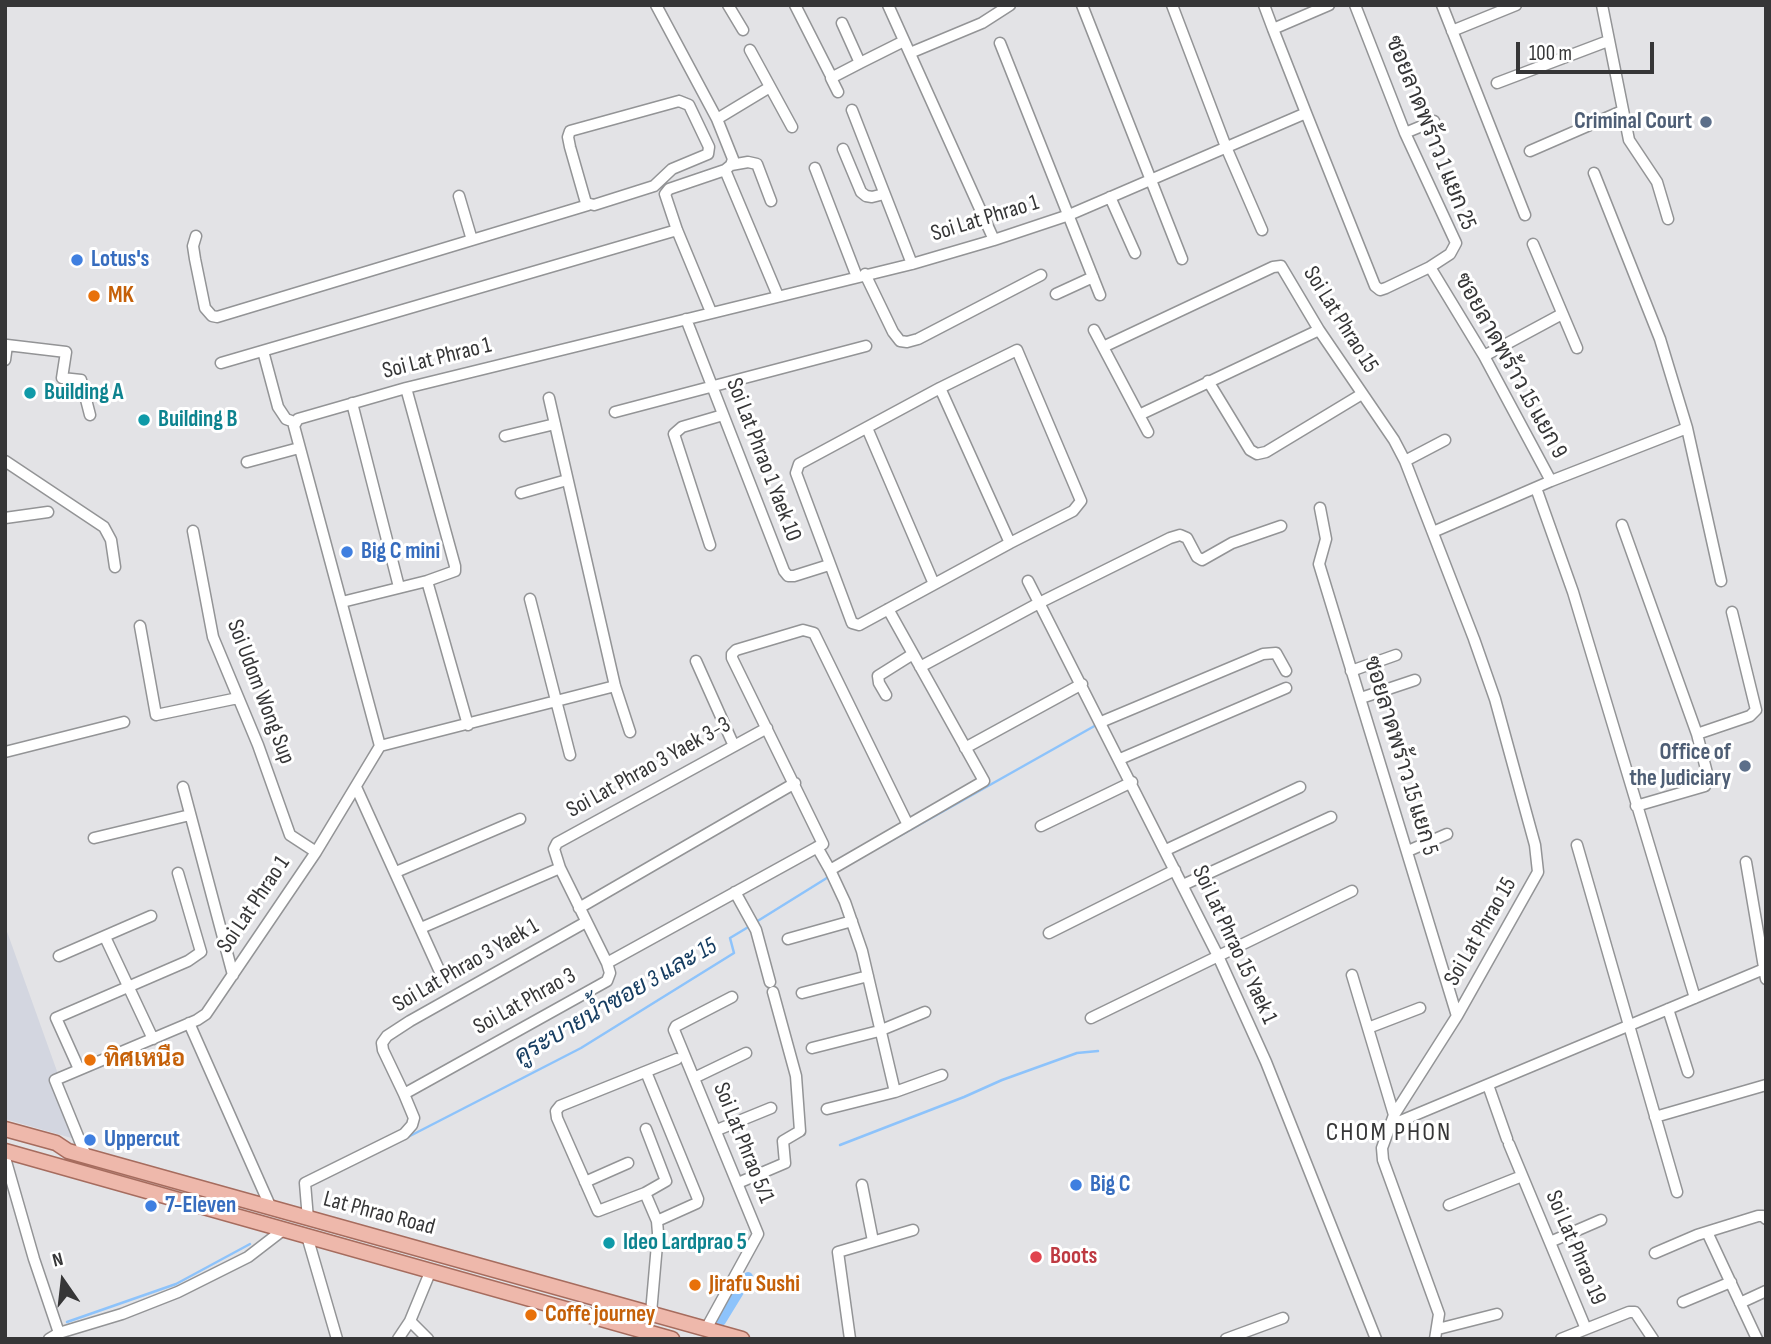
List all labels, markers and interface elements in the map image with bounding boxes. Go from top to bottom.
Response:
scale bar [1519,28,1657,72]
street label: ซอยลาดพร้าว 1 แยก 25 [1378,32,1482,234]
text: 100 m [1529,41,1572,66]
place label: Criminal Court [1574,108,1692,136]
marker: Criminal Court [1698,114,1714,130]
street label: Soi Lat Phrao 1 [928,190,1042,248]
place label: Lotus's [91,246,149,274]
marker: Lotus's [69,252,85,268]
street label: Soi Lat Phrao 15 [1296,262,1384,378]
street label: ซอยลาดพร้าว 15 แยก 9 [1448,268,1572,464]
place label: MK [108,282,134,310]
marker: MK [86,288,102,304]
street label: Soi Lat Phrao 1 [380,332,494,386]
street label: Soi Lat Phrao 1 Yaek 10 [719,375,807,545]
place label: Building A [44,379,123,407]
marker: Building A [22,385,38,401]
place label: Building B [158,406,237,434]
marker: Building B [136,412,152,428]
place label: Big C mini [361,538,440,566]
marker: Big C mini [339,544,355,560]
street label: Soi Udom Wong Sup [220,616,300,768]
street label: ซอยลาดพร้าว 15 แยก 5 [1357,653,1443,859]
street label: Soi Lat Phrao 3 Yaek 3-3 [562,711,736,825]
place label: Office of the Judiciary [1629,739,1731,793]
marker: Office of the Judiciary [1737,758,1753,774]
street label: Soi Lat Phrao 1 [211,851,297,959]
street label: Soi Lat Phrao 15 Yaek 1 [1185,862,1283,1028]
street label: Soi Lat Phrao 15 [1439,873,1523,991]
street label: Soi Lat Phrao 3 Yaek 1 [388,913,544,1019]
water label: คูระบายน้ำซอย 3 และ 15 [510,932,722,1072]
street label: Soi Lat Phrao 3 [469,963,581,1041]
place label: ทิศเหนือ [104,1046,185,1074]
marker: ทิศเหนือ [82,1052,98,1068]
street label: Soi Lat Phrao 5/1 [706,1079,780,1207]
district label: CHOM PHON [1327,1117,1451,1149]
place label: Uppercut [104,1126,180,1154]
marker: Uppercut [82,1132,98,1148]
place label: Big C [1090,1171,1131,1199]
marker: Big C [1068,1177,1084,1193]
street label: Lat Phrao Road [320,1186,438,1242]
street label: Soi Lat Phrao 19 [1539,1187,1611,1309]
place label: 7-Eleven [165,1192,236,1220]
marker: 7-Eleven [143,1198,159,1214]
place label: Ideo Lardprao 5 [623,1229,747,1257]
marker: Ideo Lardprao 5 [601,1235,617,1251]
place label: Boots [1050,1243,1097,1271]
north arrow [28,1246,98,1316]
text: N [50,1248,66,1273]
marker: Boots [1028,1249,1044,1265]
place label: Jirafu Sushi [709,1271,800,1299]
marker: Jirafu Sushi [687,1277,703,1293]
place label: Coffe journey [545,1301,655,1329]
marker: Coffe journey [523,1307,539,1323]

